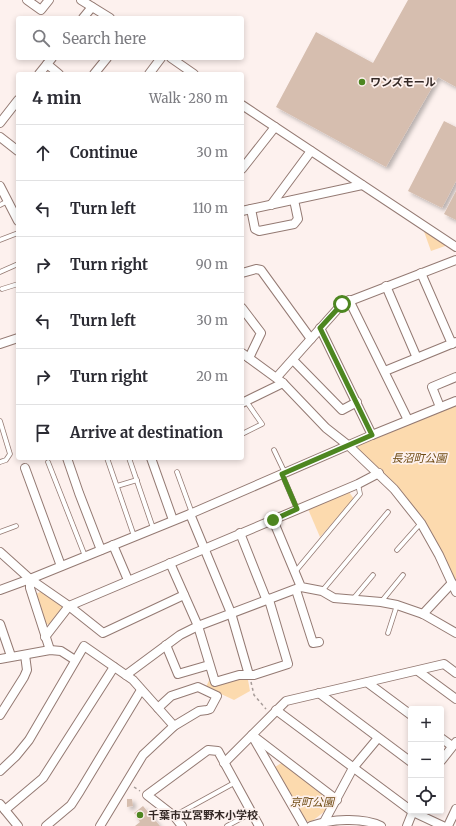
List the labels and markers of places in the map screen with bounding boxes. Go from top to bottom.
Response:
place label: ワンズモール [370,75,436,89]
marker: ワンズモール [357,77,367,87]
place label: 千葉市立宮野木小学校 [148,808,258,822]
marker: 千葉市立宮野木小学校 [135,810,145,820]

